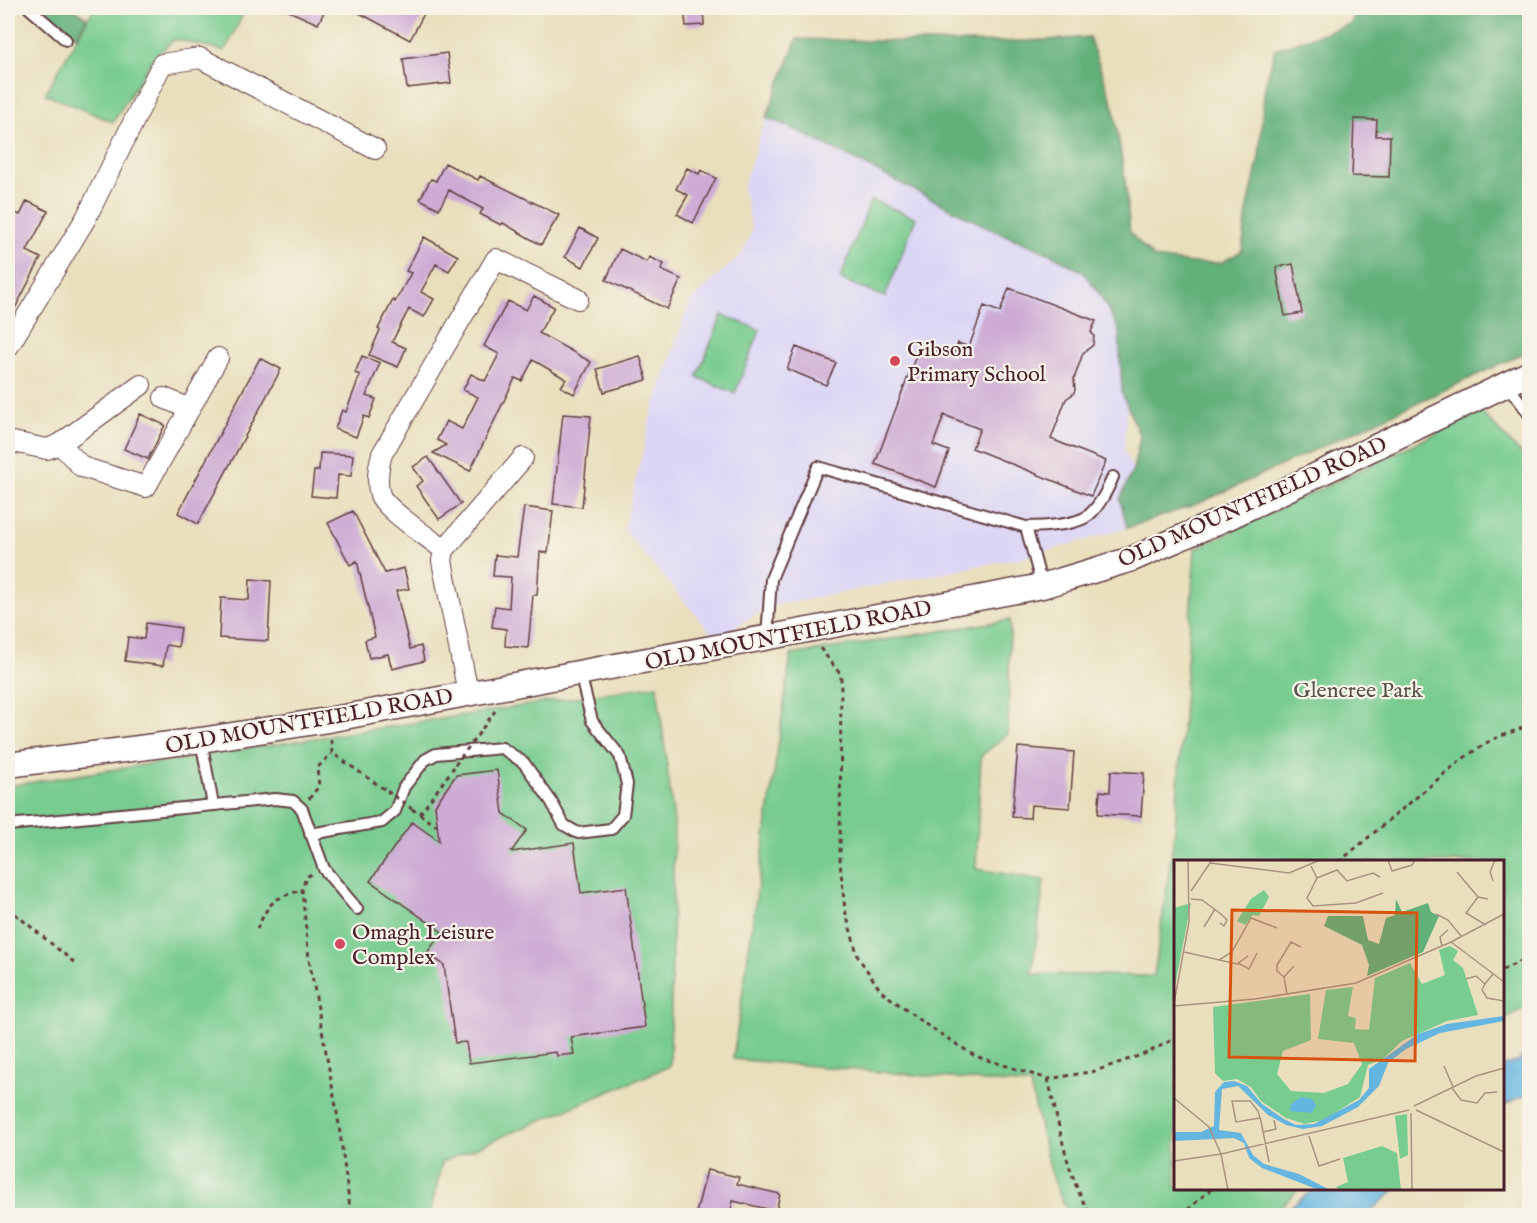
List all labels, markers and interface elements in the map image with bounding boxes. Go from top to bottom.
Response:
place label: Gibson Primary School [907,336,1046,389]
marker: Gibson Primary School [888,354,902,368]
street label: OLD MOUNTFIELD ROAD [1114,431,1392,575]
street label: OLD MOUNTFIELD ROAD [643,594,934,678]
park label: Glencree Park [1293,677,1423,705]
street label: OLD MOUNTFIELD ROAD [163,683,455,761]
inset map [1174,860,1504,1190]
place label: Omagh Leisure Complex [352,919,494,972]
marker: Omagh Leisure Complex [333,937,347,951]

